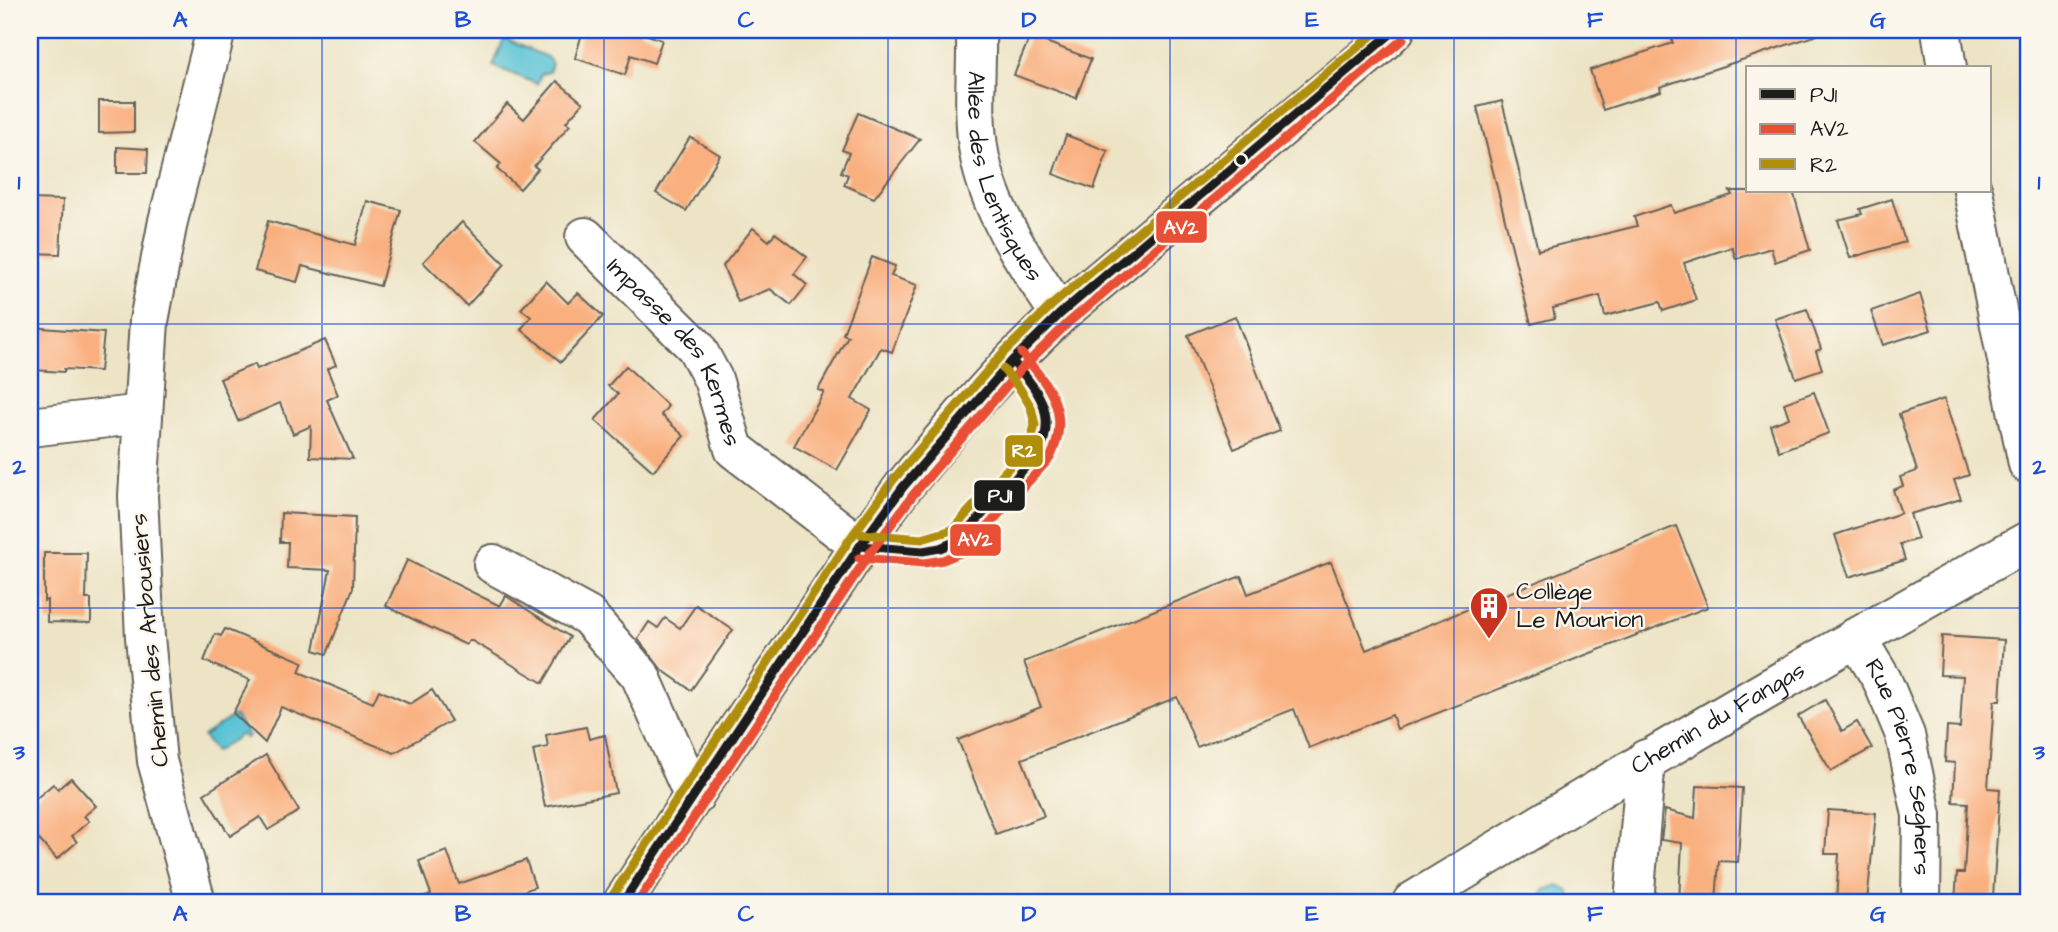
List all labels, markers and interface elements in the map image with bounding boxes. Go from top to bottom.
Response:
text: A [173,4,188,36]
text: B [455,4,472,36]
text: C [738,4,755,36]
text: D [1022,4,1037,36]
text: E [1305,4,1319,36]
text: F [1587,4,1604,36]
text: G [1870,4,1886,36]
legend [1746,66,1992,192]
street label: Allée des Lentisques [958,71,1051,289]
text: PJ1 [1810,81,1838,110]
text: AV2 [1810,115,1849,144]
text: R2 [1810,151,1837,180]
unlabelled marker [1234,153,1248,167]
text: 1 [18,166,21,198]
text: 1 [2038,166,2041,198]
line badge: AV2 [1155,210,1208,244]
text: AV2 [1164,215,1199,242]
street label: Impasse des Kermes [599,250,749,450]
line badge: R2 [1004,434,1044,468]
text: R2 [1012,438,1036,465]
text: 2 [11,451,26,483]
text: 2 [2031,451,2046,483]
line badge: PJ1 [973,479,1026,512]
text: PJ1 [988,483,1013,510]
street label: Chemin des Arbousiers [122,512,178,768]
line badge: AV2 [949,523,1002,557]
text: AV2 [958,527,993,554]
place label: Collège Le Mourion [1516,575,1643,637]
building icon: Collège Le Mourion [1468,585,1510,640]
street label: Rue Pierre Seghers [1856,652,1939,875]
street label: Chemin du Fangas [1624,654,1812,783]
text: 3 [12,736,25,768]
text: 3 [2032,736,2045,768]
text: A [173,898,188,930]
text: B [455,898,472,930]
text: C [738,898,755,930]
text: D [1022,898,1037,930]
text: E [1305,898,1319,930]
text: F [1587,898,1604,930]
text: G [1870,898,1886,930]

